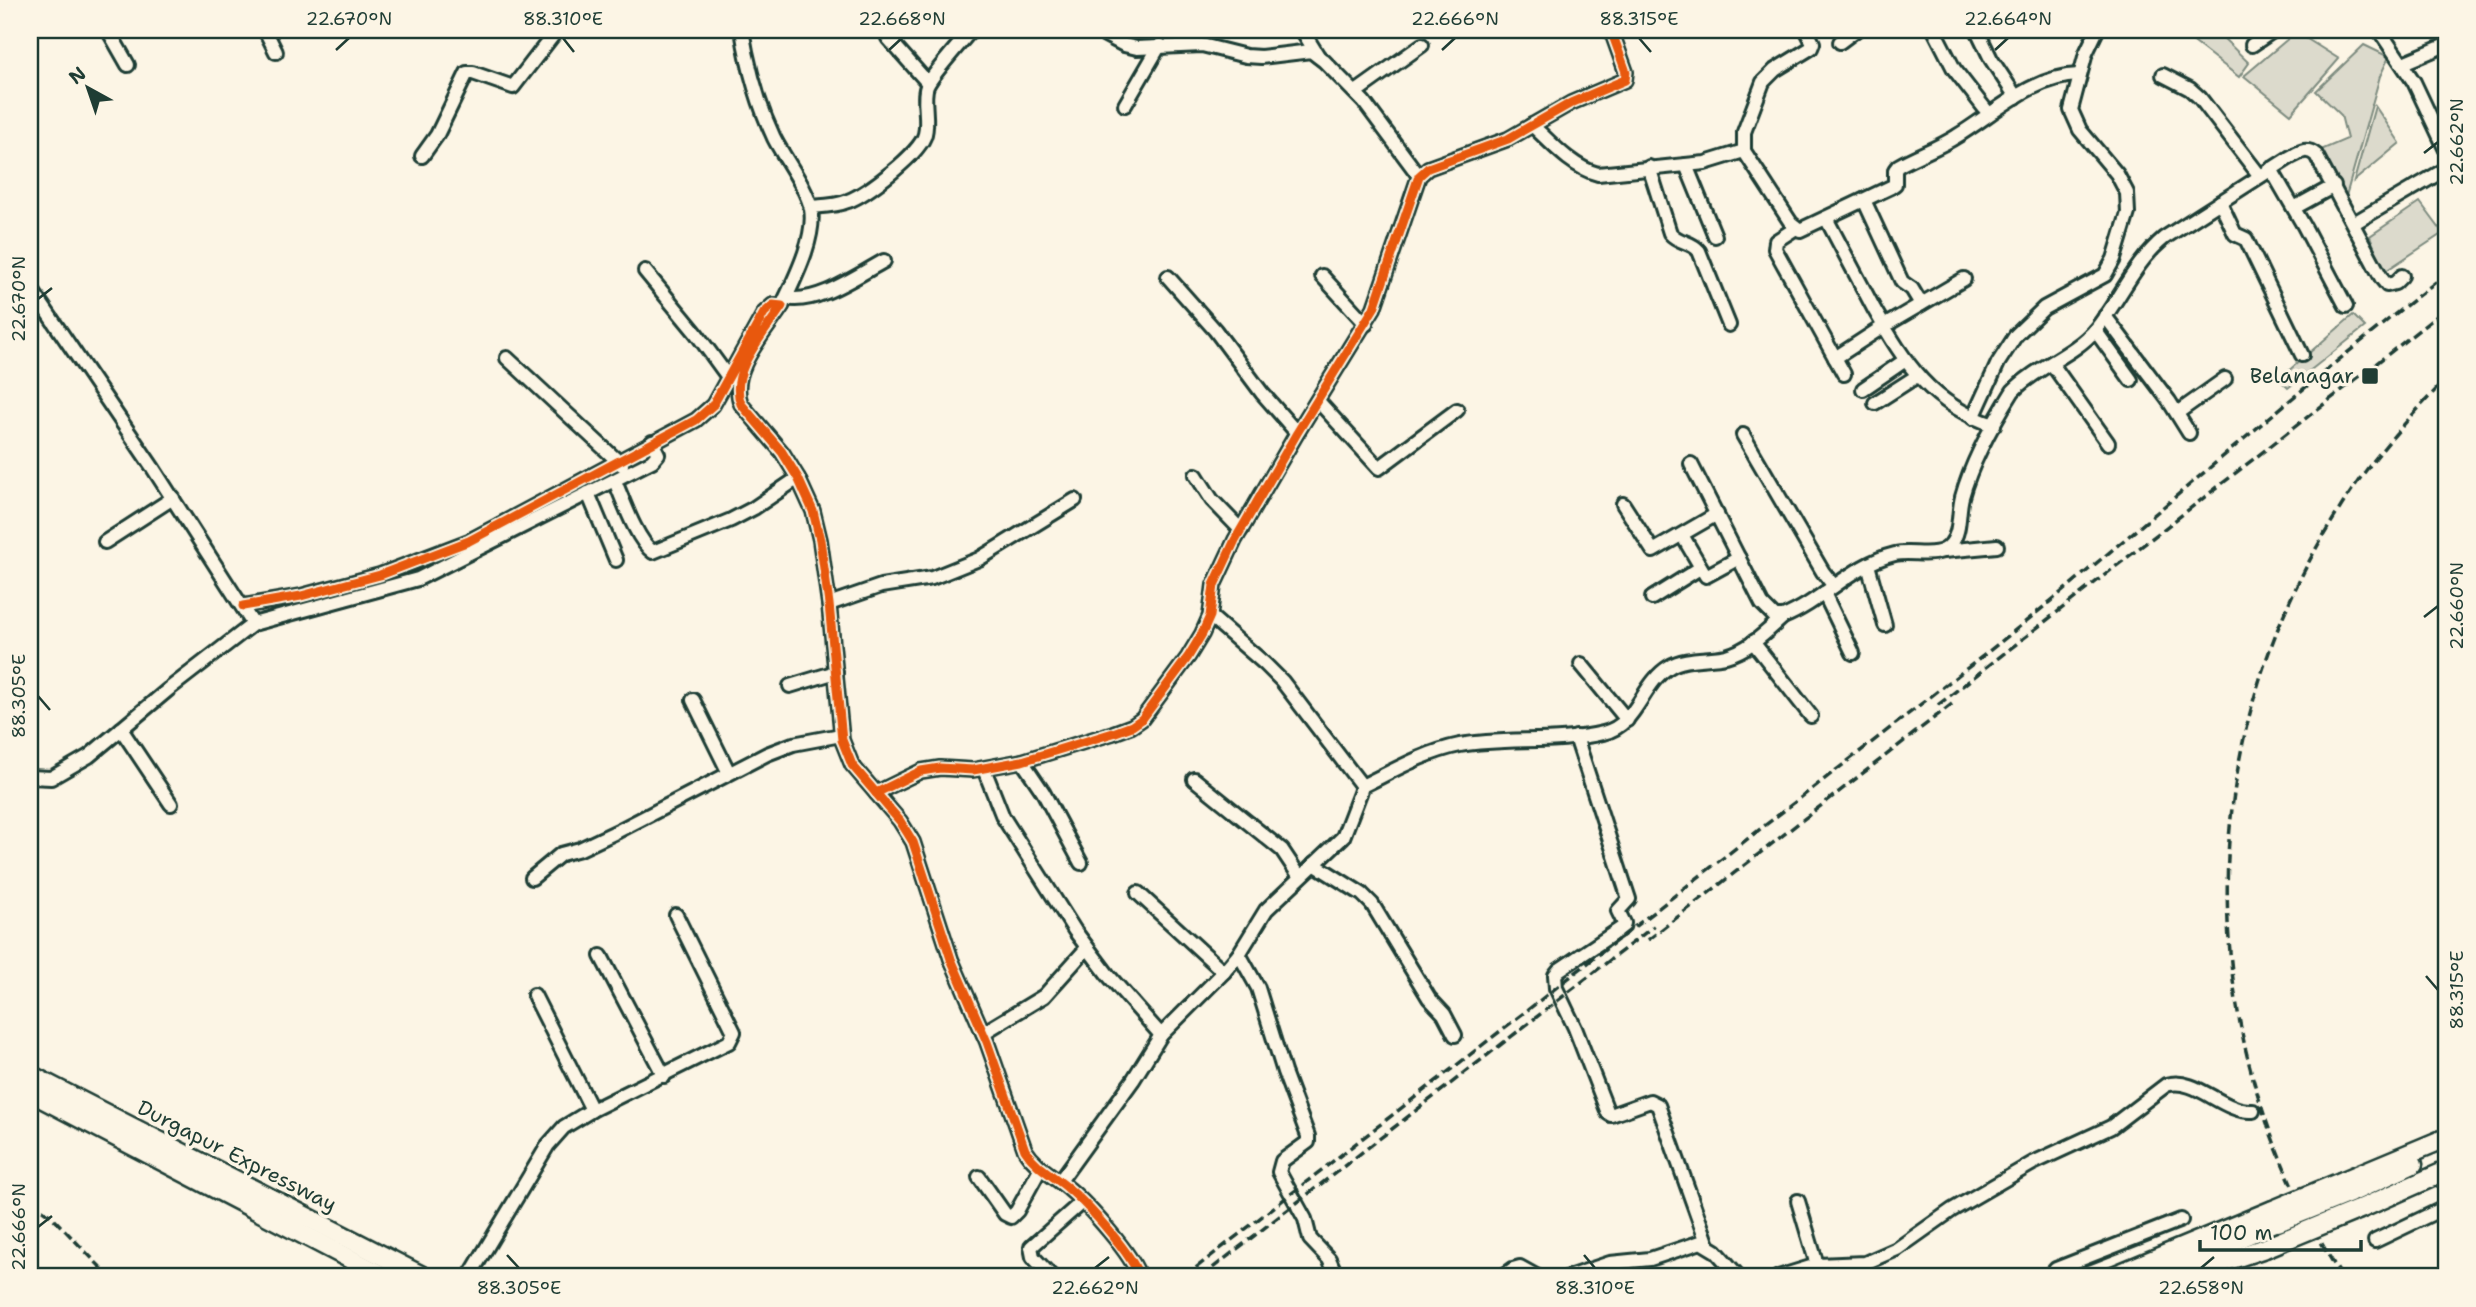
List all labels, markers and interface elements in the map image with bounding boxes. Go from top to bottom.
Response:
text: 22.670°N [306,7,392,31]
text: 88.310°E [523,7,603,31]
text: 22.668°N [858,7,946,31]
text: 22.666°N [1411,7,1499,31]
text: 88.315°E [1600,7,1678,31]
text: 22.664°N [1964,7,2052,31]
north arrow [52,52,122,122]
text: N [64,61,91,90]
text: 22.662°N [2445,98,2469,186]
text: 22.670°N [7,256,31,342]
place label: Belanagar [2250,362,2354,390]
marker: Belanagar [2360,366,2380,386]
text: 22.660°N [2445,562,2469,650]
text: 88.305°E [7,654,31,738]
text: 88.315°E [2445,951,2469,1029]
street label: Durgapur Expressway [133,1094,341,1218]
text: 22.666°N [7,1183,31,1271]
scale bar [2200,1209,2360,1253]
text: 100 m [2210,1219,2273,1247]
text: 88.305°E [477,1276,561,1300]
text: 22.662°N [1051,1276,1139,1300]
text: 88.310°E [1555,1276,1635,1300]
text: 22.658°N [2158,1276,2244,1300]

